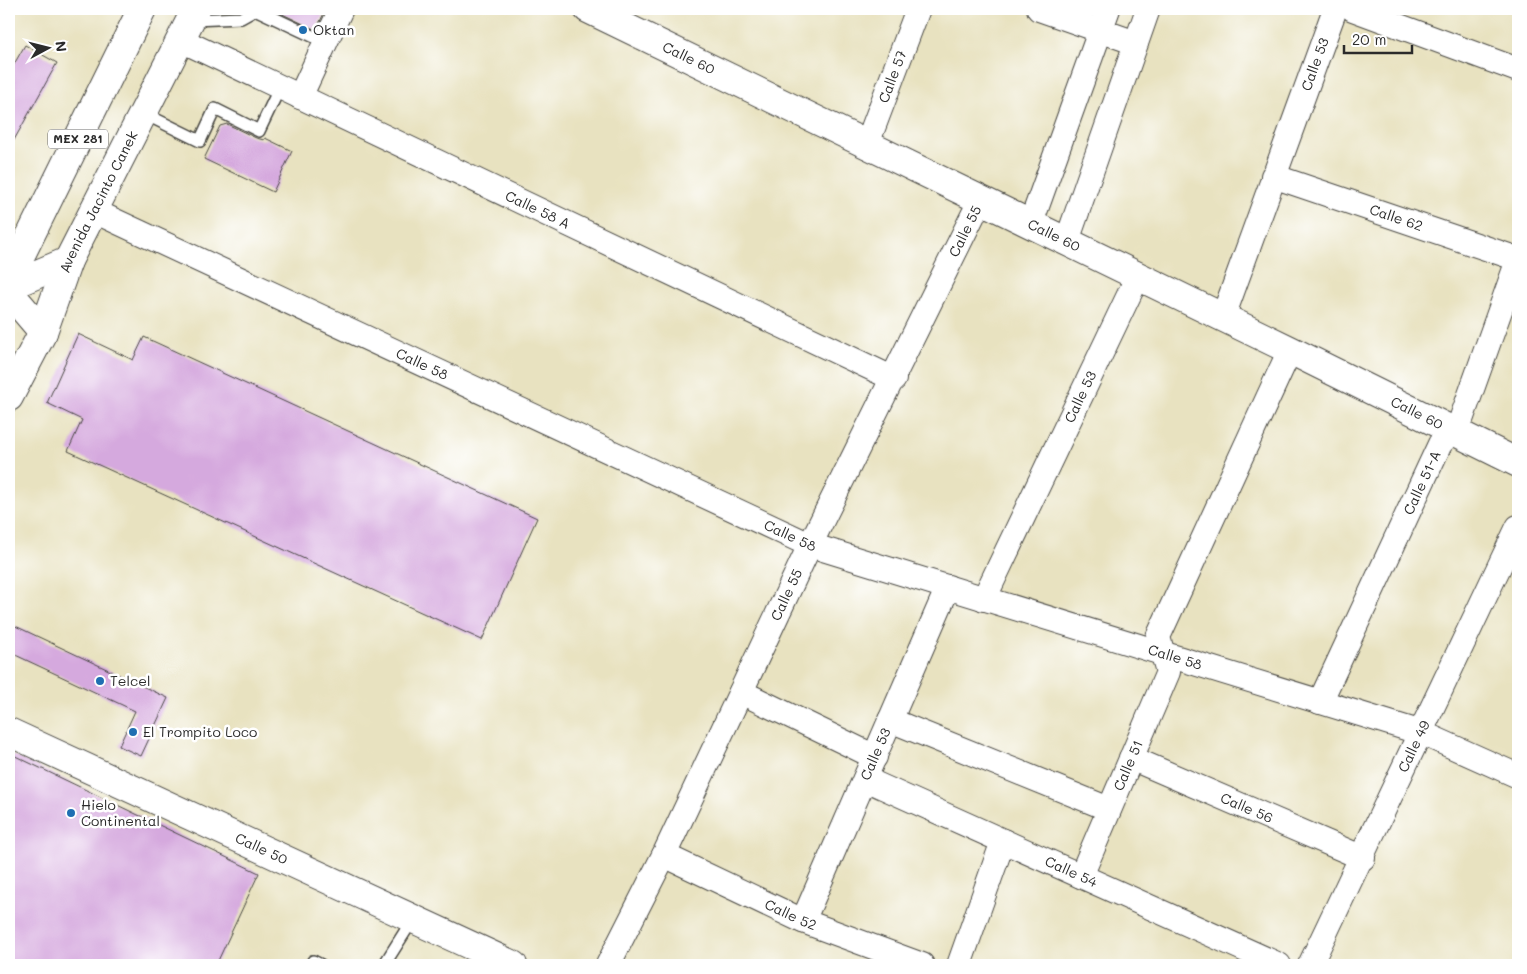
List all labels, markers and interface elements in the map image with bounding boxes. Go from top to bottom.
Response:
place label: Oktan [313,20,354,39]
north arrow [22,22,72,72]
scale bar [1344,22,1412,54]
marker: Oktan [297,24,309,36]
text: 20 m [1352,29,1386,49]
street label: Calle 53 [1296,35,1333,93]
street label: Calle 60 [660,37,719,78]
text: N [51,40,71,53]
street label: Calle 57 [873,47,911,106]
street label: Avenida Jacinto Canek [55,127,142,275]
road number: MEX 281 [48,130,108,148]
street label: Calle 58 A [502,186,574,233]
street label: Calle 62 [1367,199,1425,235]
street label: Calle 55 [944,202,985,260]
street label: Calle 60 [1025,214,1084,256]
street label: Calle 58 [393,343,451,384]
street label: Calle 53 [1059,368,1100,426]
street label: Calle 60 [1388,391,1447,434]
street label: Calle 51-A [1398,447,1445,518]
street label: Calle 58 [761,515,818,555]
street label: Calle 55 [766,566,806,624]
street label: Calle 58 [1146,639,1205,674]
place label: Telcel [110,671,150,690]
marker: Telcel [94,675,106,687]
street label: Calle 49 [1393,717,1434,775]
place label: El Trompito Loco [143,722,257,741]
street label: Calle 53 [855,725,895,783]
marker: El Trompito Loco [127,726,139,738]
street label: Calle 51 [1108,737,1147,794]
street label: Calle 56 [1218,788,1276,827]
place label: Hielo Continental [81,795,160,830]
marker: Hielo Continental [65,807,77,819]
street label: Calle 50 [232,828,291,869]
street label: Calle 54 [1042,851,1101,891]
street label: Calle 52 [762,894,819,934]

